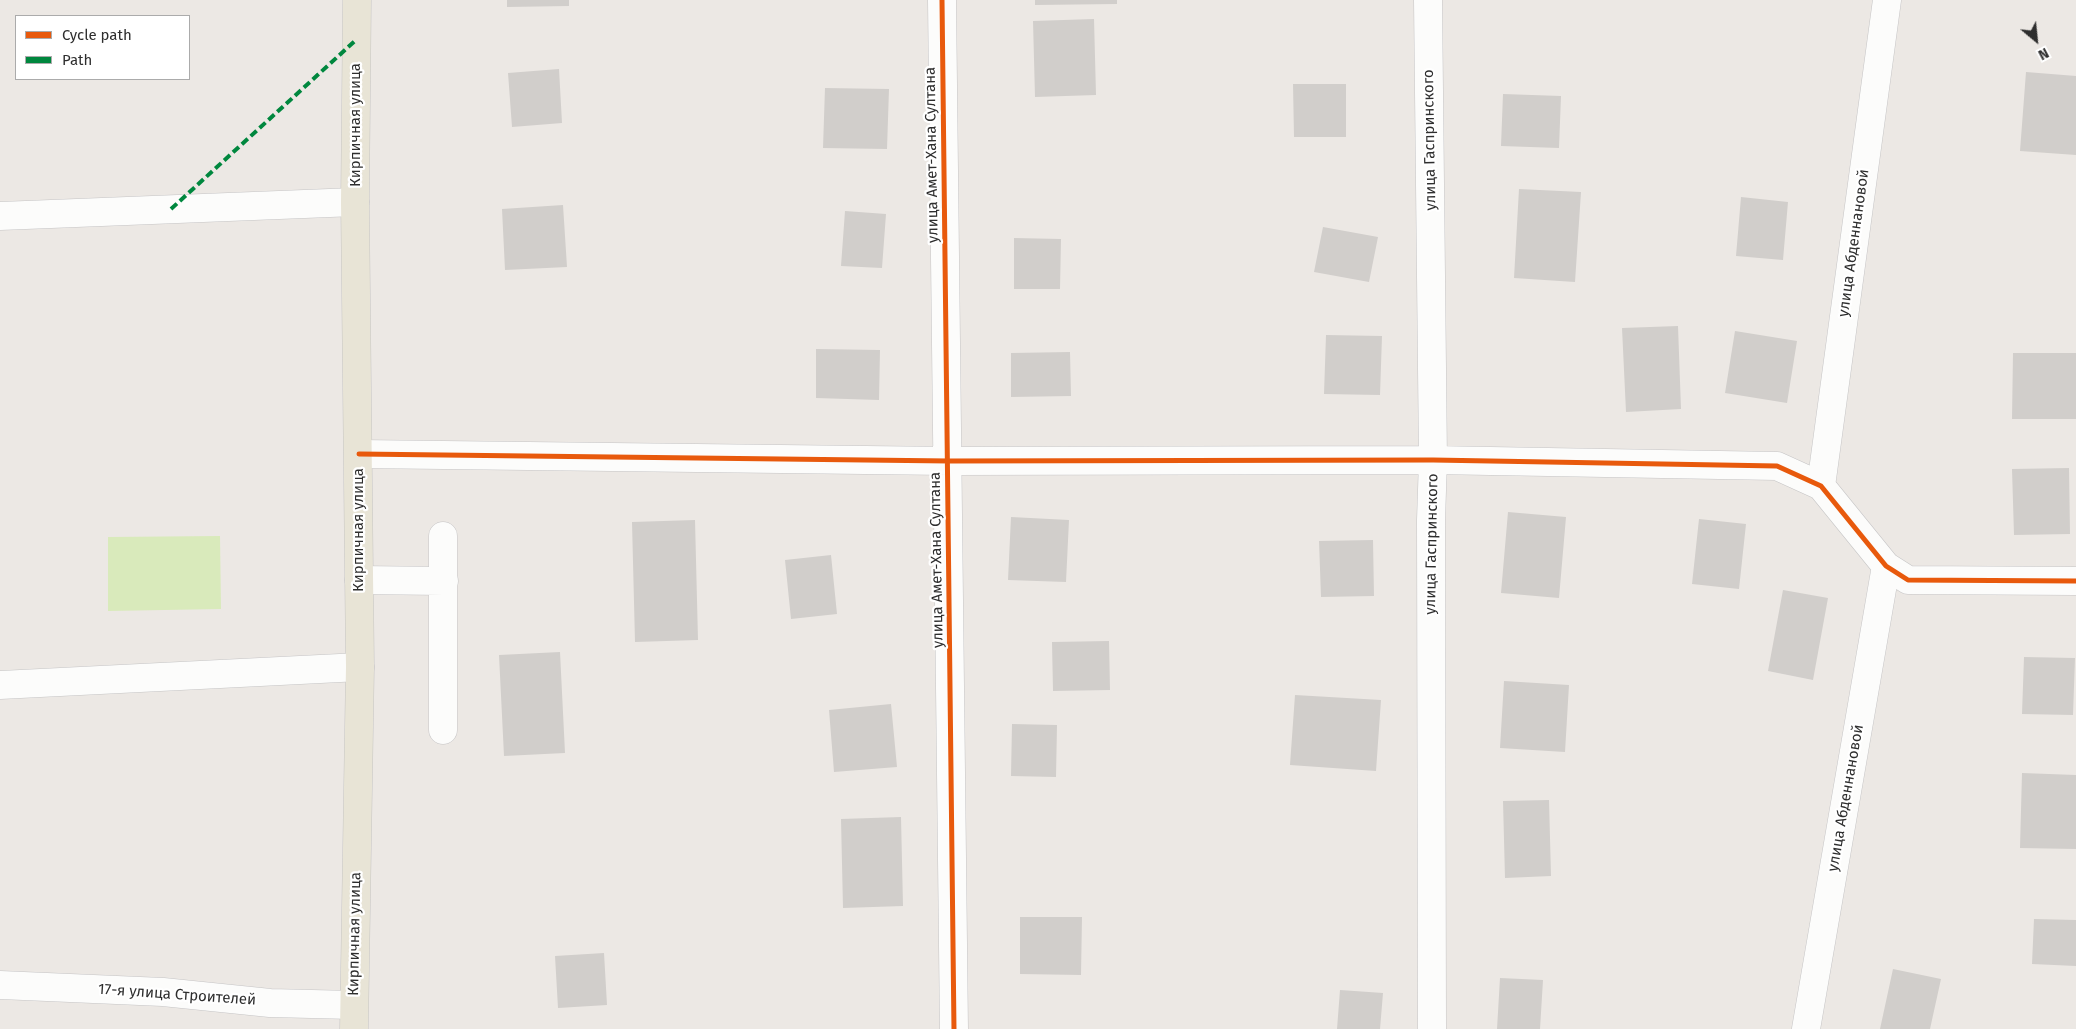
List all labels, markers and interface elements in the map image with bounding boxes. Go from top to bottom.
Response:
legend [15,15,190,80]
north arrow [2011,15,2061,65]
text: Cycle path [62,26,132,44]
text: N [2035,44,2051,63]
text: Path [62,51,92,69]
street label: Кирпичная улица [347,63,365,187]
street label: улица Амет-Хана Султана [921,67,943,243]
street label: улица Гаспринского [1420,69,1440,211]
street label: улица Абденнановой [1835,168,1873,318]
street label: Кирпичная улица [350,468,368,592]
street label: улица Амет-Хана Султана [926,472,948,648]
street label: улица Гаспринского [1422,473,1442,615]
street label: улица Абденнановой [1824,723,1868,873]
street label: Кирпичная улица [345,872,365,996]
street label: 17-я улица Строителей [97,981,257,1009]

